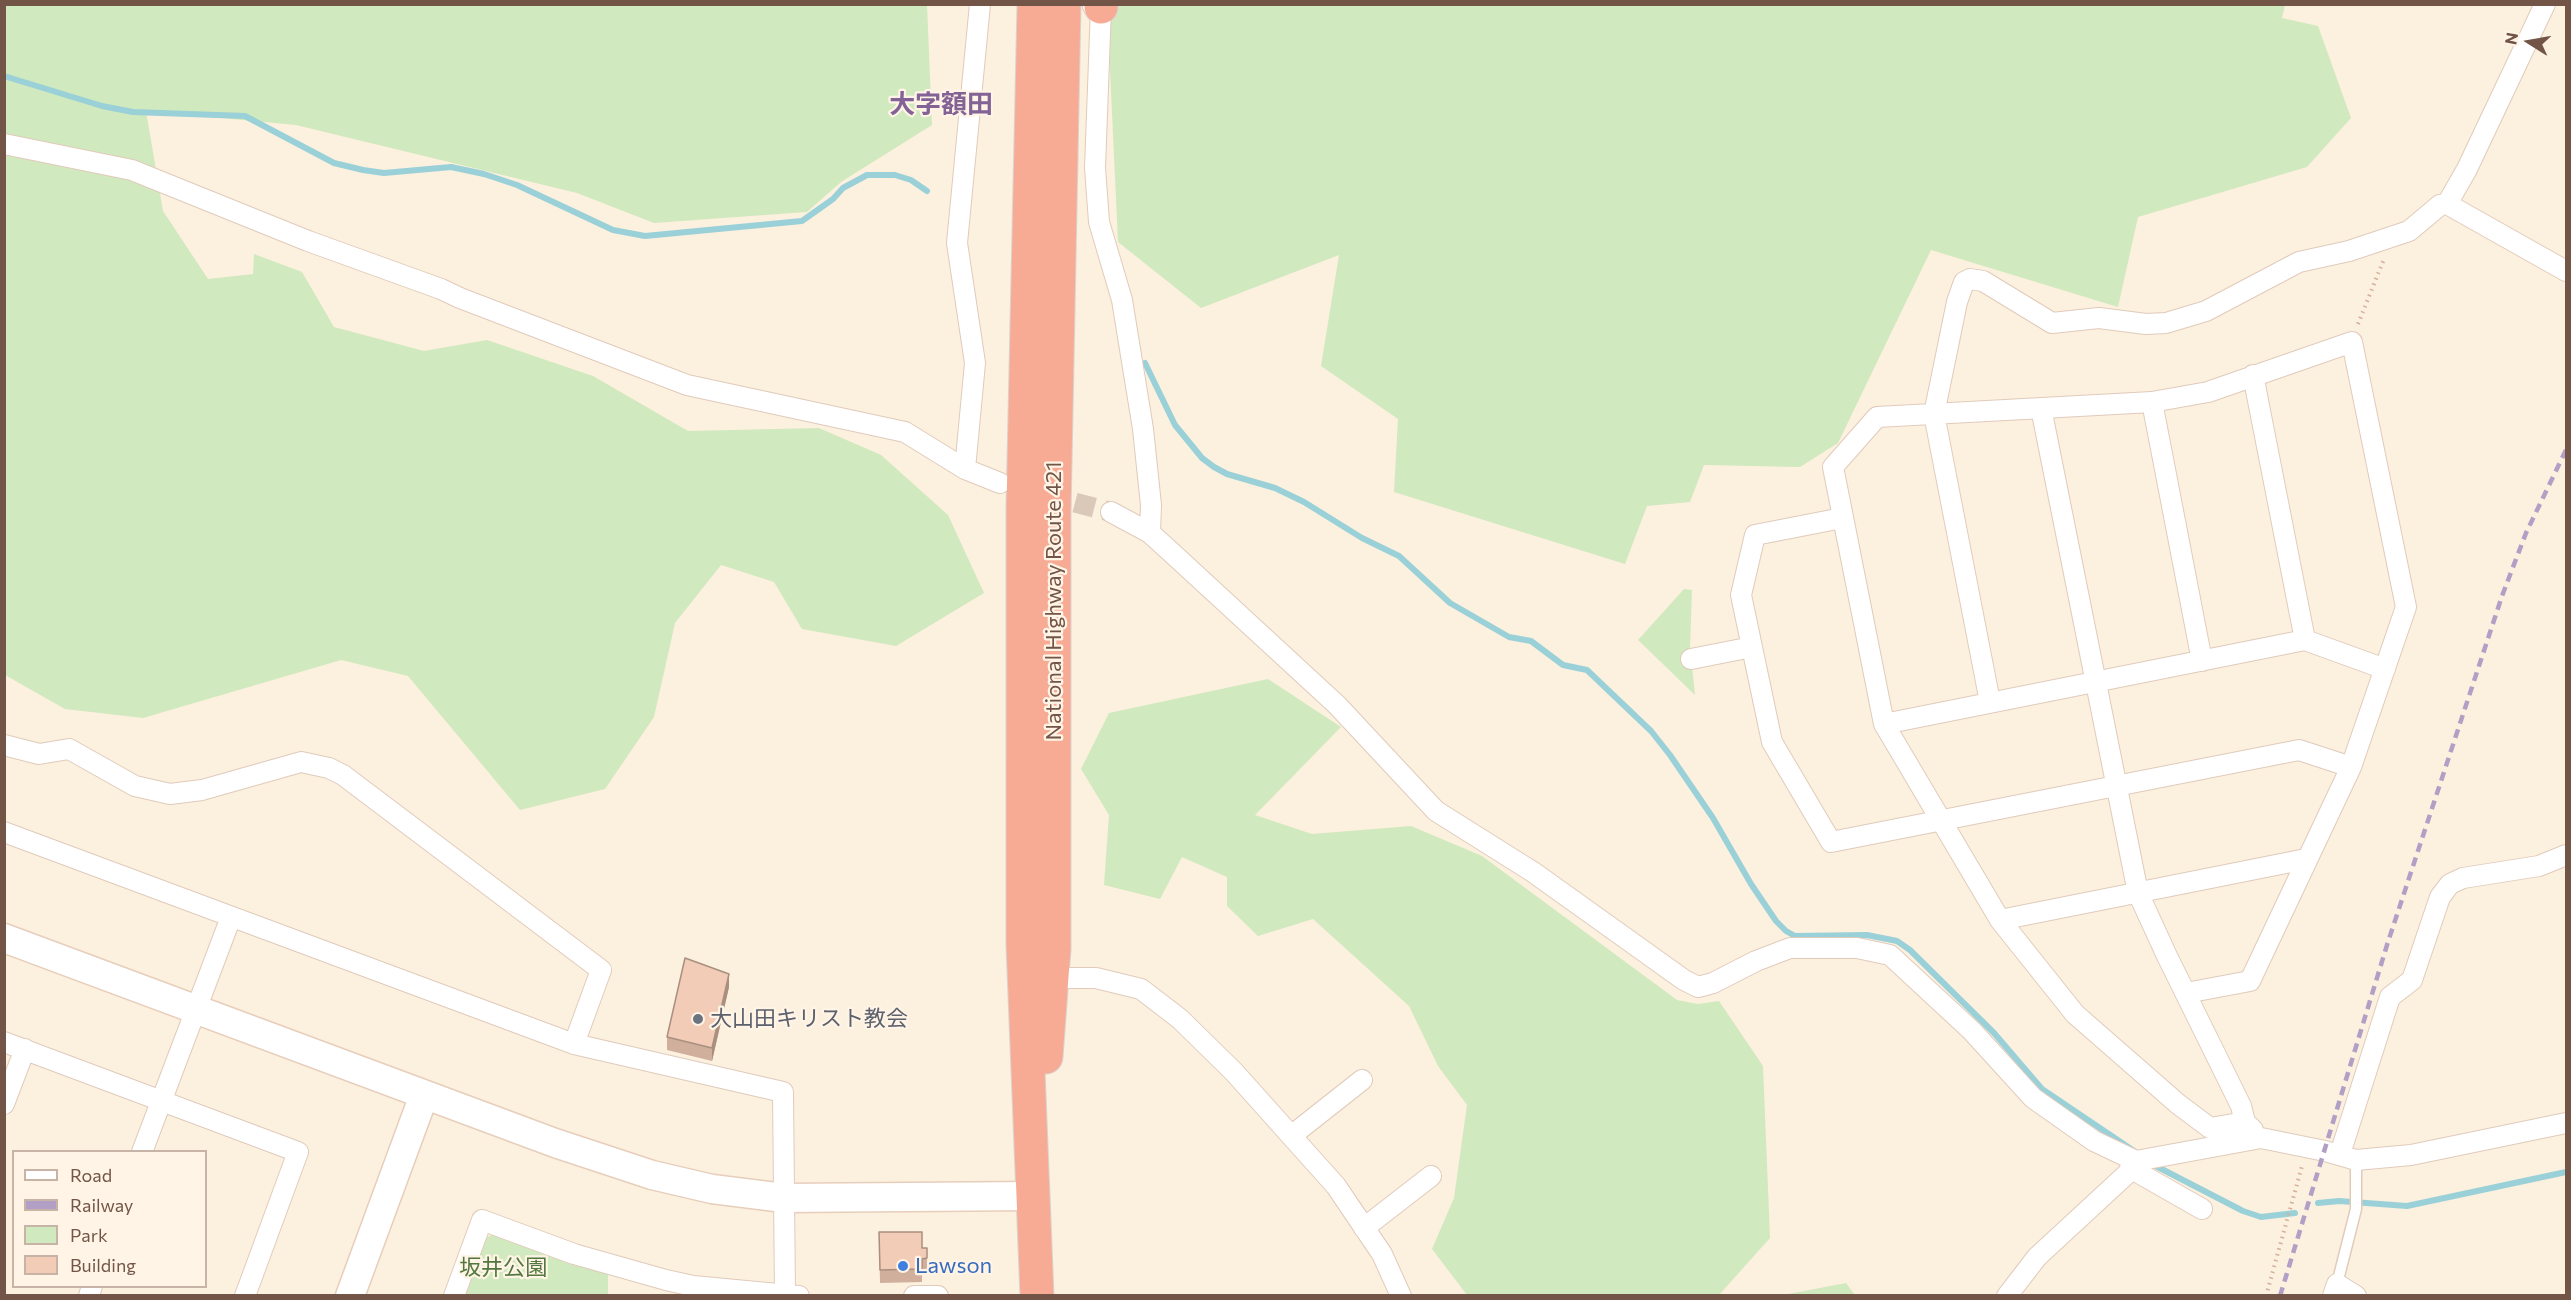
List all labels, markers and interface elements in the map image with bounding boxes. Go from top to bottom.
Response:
north arrow [2499,12,2559,72]
text: N [2500,31,2521,46]
district label: 大字額田 [889,88,993,120]
street label: National Highway Route 421 [1041,461,1067,741]
place label: 大山田キリスト教会 [710,1006,908,1032]
marker: 大山田キリスト教会 [691,1012,705,1026]
legend [12,1150,207,1288]
text: Road [70,1164,112,1186]
text: Railway [70,1194,133,1216]
text: Park [70,1224,108,1246]
place label: Lawson [915,1253,992,1279]
text: Building [70,1254,136,1276]
park label: 坂井公園 [459,1255,547,1281]
marker: Lawson [896,1259,910,1273]

